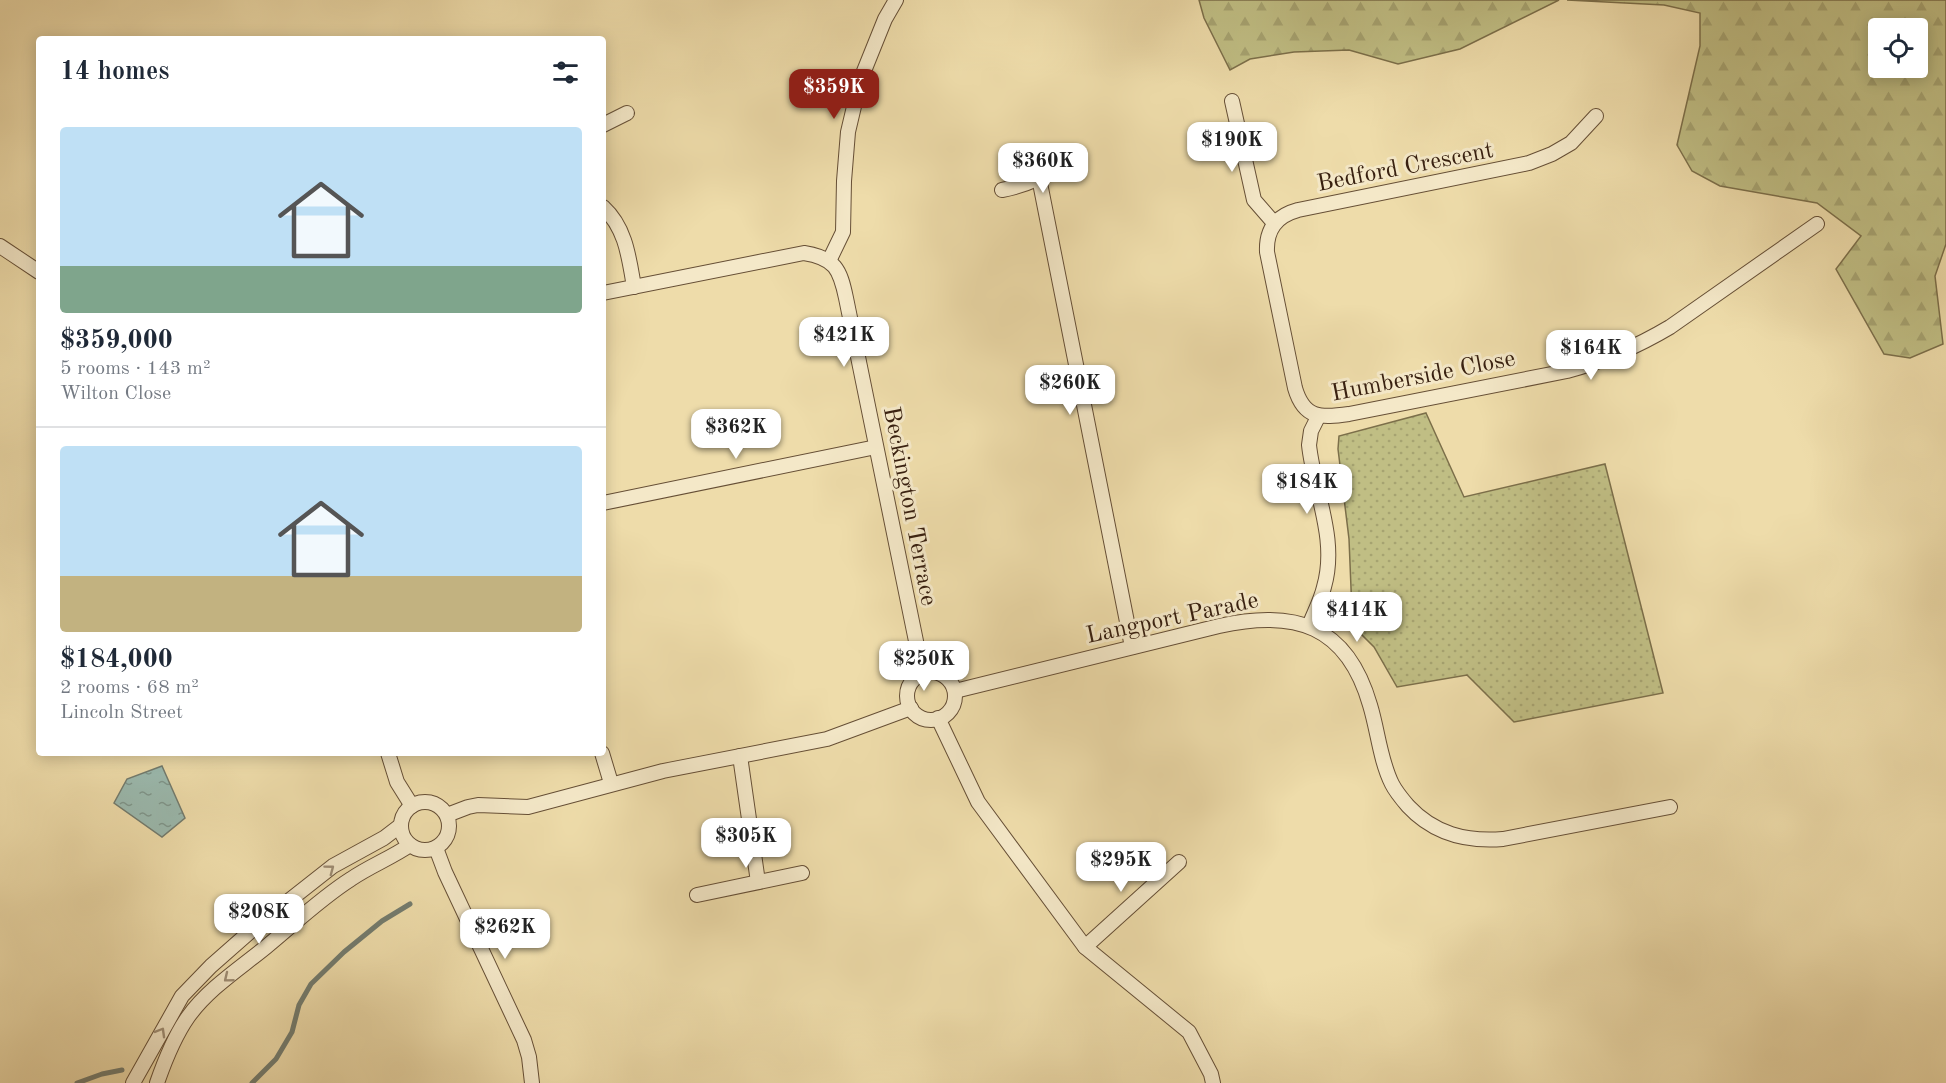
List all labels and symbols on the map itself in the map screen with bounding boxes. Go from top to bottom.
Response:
pin: $359K [792,69,876,120]
pin: $190K [1190,122,1274,173]
street label: Bedford Crescent [1315,139,1496,197]
pin: $360K [1001,143,1085,194]
pin: $421K [802,317,886,368]
pin: $164K [1549,330,1633,381]
street label: Humberside Close [1329,347,1517,407]
pin: $260K [1028,365,1112,416]
street label: Beckington Terrace [878,405,940,608]
pin: $362K [694,409,778,460]
pin: $184K [1265,464,1349,515]
street label: Langport Parade [1084,589,1261,649]
pin: $414K [1315,592,1399,643]
pin: $250K [882,641,966,692]
pin: $305K [704,818,788,869]
pin: $295K [1079,842,1163,893]
one-way arrow [324,865,335,876]
pin: $208K [217,894,301,945]
pin: $262K [463,909,547,960]
one-way arrow [224,971,235,982]
one-way arrow [153,1028,165,1038]

